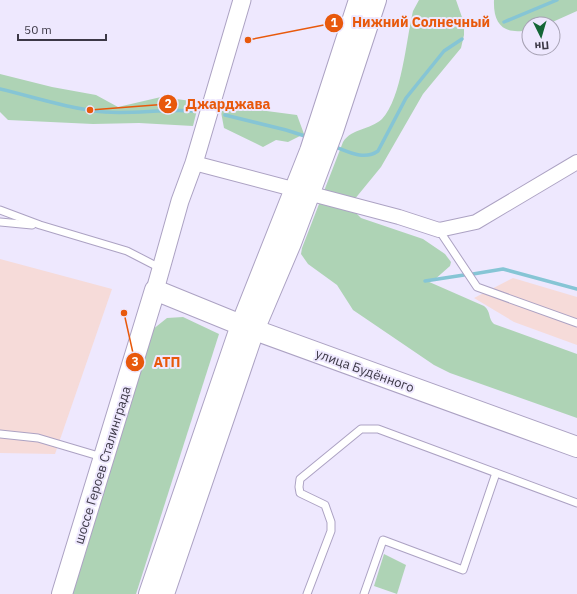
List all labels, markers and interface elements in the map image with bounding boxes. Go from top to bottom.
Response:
callout: Нижний Солнечный [324,10,498,36]
text: Нижний Солнечный [352,13,490,31]
text: 1 [330,15,338,30]
scale bar [18,16,106,42]
north arrow [521,16,561,56]
text: 50 m [24,22,52,37]
text: Пн [534,38,550,54]
callout: Джарджава [158,91,279,117]
text: Джарджава [185,95,271,113]
text: 2 [164,96,172,111]
street label: улица Будённого [313,345,416,396]
callout: АТП [125,349,188,375]
text: АТП [154,353,180,371]
text: 3 [131,354,139,369]
street label: шоссе Героев Сталинграда [70,384,135,546]

